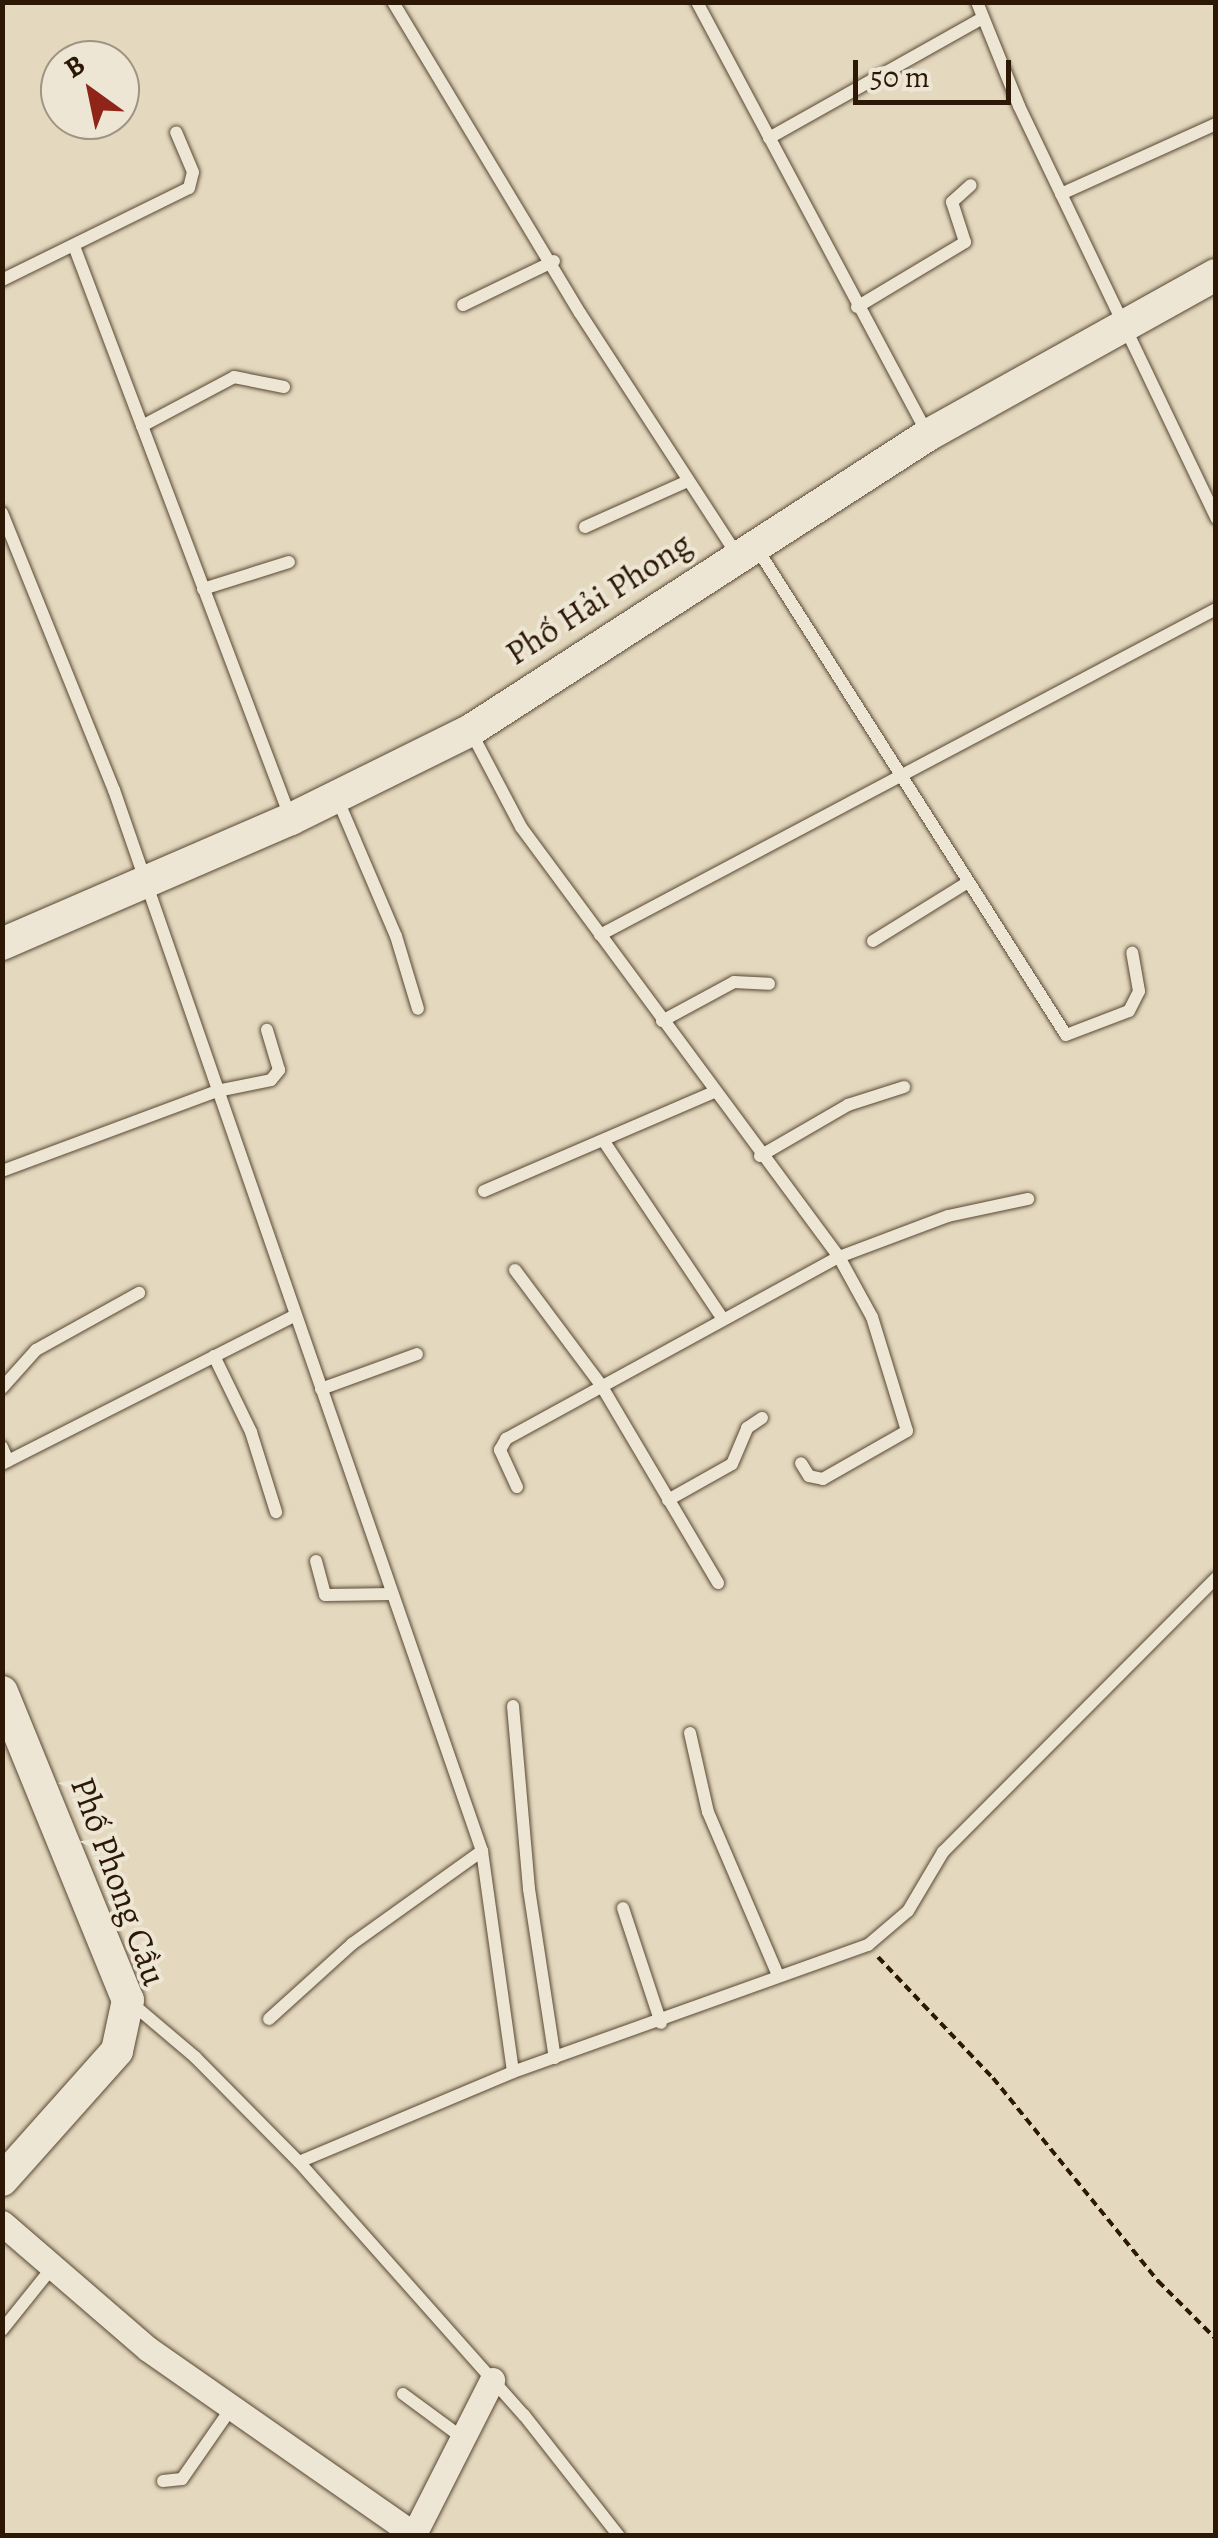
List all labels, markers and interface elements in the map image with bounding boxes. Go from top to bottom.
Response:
north arrow [40,40,140,140]
scale bar [858,40,1016,102]
text: B [57,46,92,87]
text: 50 m [870,57,930,97]
street label: Phố Hải Phong [497,522,699,674]
street label: Phố Phong Cầu [62,1771,176,1991]

